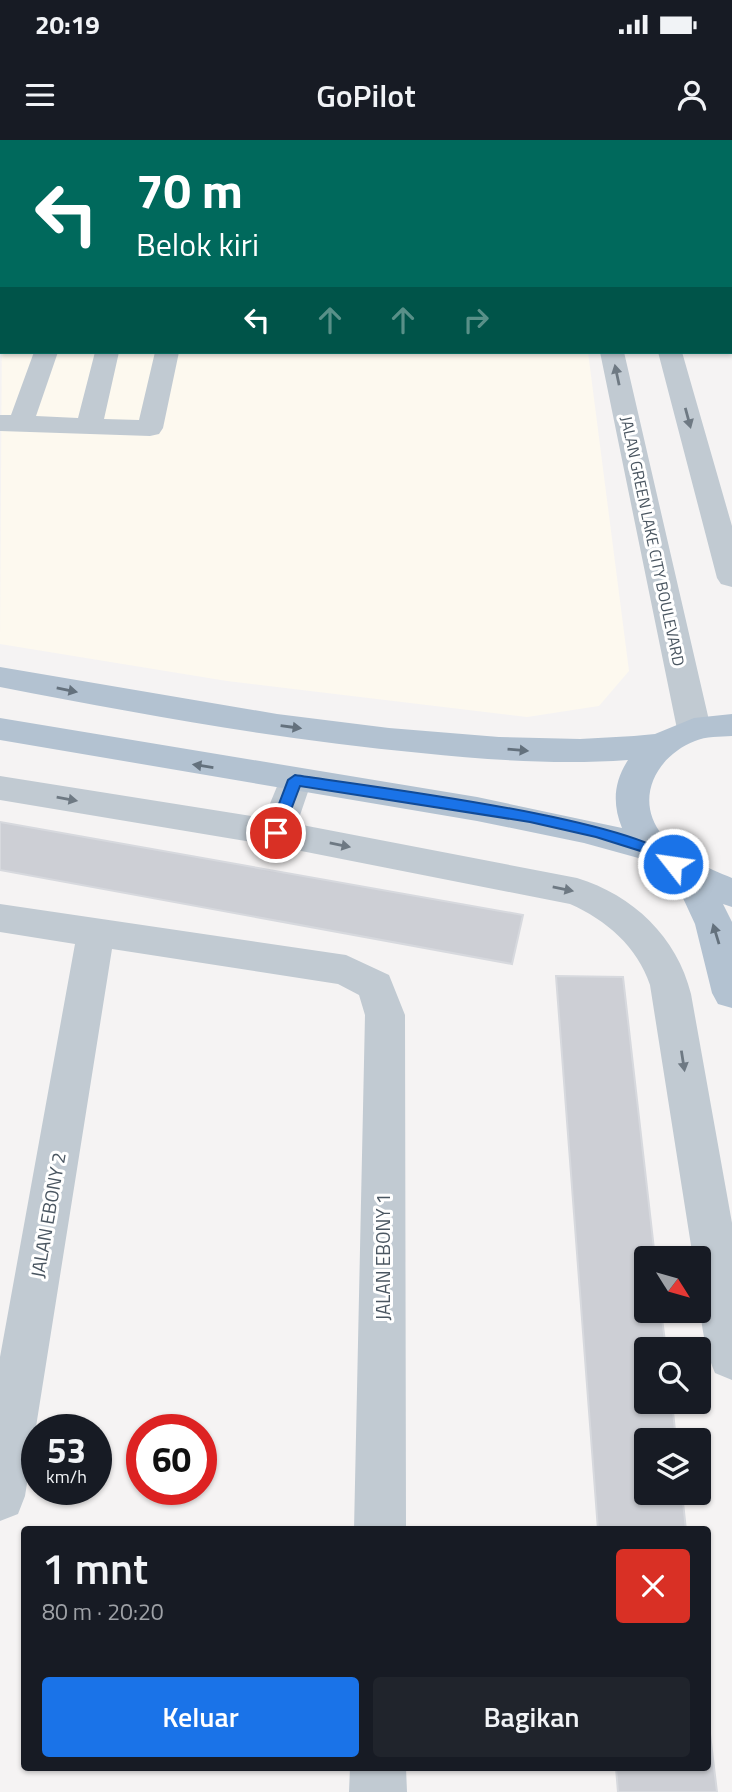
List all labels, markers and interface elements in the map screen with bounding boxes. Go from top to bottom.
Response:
text: 20:19 [35,5,100,44]
text: GoPilot [316,71,416,119]
icon: menu [21,76,59,114]
icon: person [673,76,711,114]
text: 70 m [136,152,243,227]
icon: left [21,168,112,259]
text: Belok kiri [136,220,259,268]
icon: left [238,301,276,339]
icon: ahead [311,301,349,339]
icon: ahead [384,301,422,339]
icon: right [457,301,495,339]
one-way arrow [611,364,622,386]
one-way arrow [683,407,694,429]
street label: JALAN GREEN LAKE CITY BOULEVARD [615,414,691,668]
one-way arrow [56,685,78,696]
one-way arrow [281,721,303,732]
one-way arrow [507,745,529,756]
one-way arrow [192,760,214,771]
one-way arrow [56,794,78,805]
pin [246,803,306,863]
icon: arrive [257,814,295,852]
position arrow [636,827,710,901]
one-way arrow [329,840,351,851]
one-way arrow [552,884,574,895]
one-way arrow [711,923,721,944]
one-way arrow [678,1050,689,1072]
street label: JALAN EBONY 2 [22,1150,73,1280]
street label: JALAN EBONY 1 [368,1194,397,1320]
north arrow [634,1246,710,1323]
map controls [634,1246,711,1505]
button: search [634,1337,711,1414]
speed limit sign: 60 [126,1414,217,1505]
text: 53 [47,1423,86,1477]
button: layers [634,1428,711,1505]
text: km/h [46,1463,87,1490]
text: 1 mnt [42,1536,148,1600]
button: close [616,1549,690,1623]
text: 80 m · 20:20 [42,1594,164,1629]
button: Keluar [42,1677,359,1757]
button: Bagikan [373,1677,690,1757]

